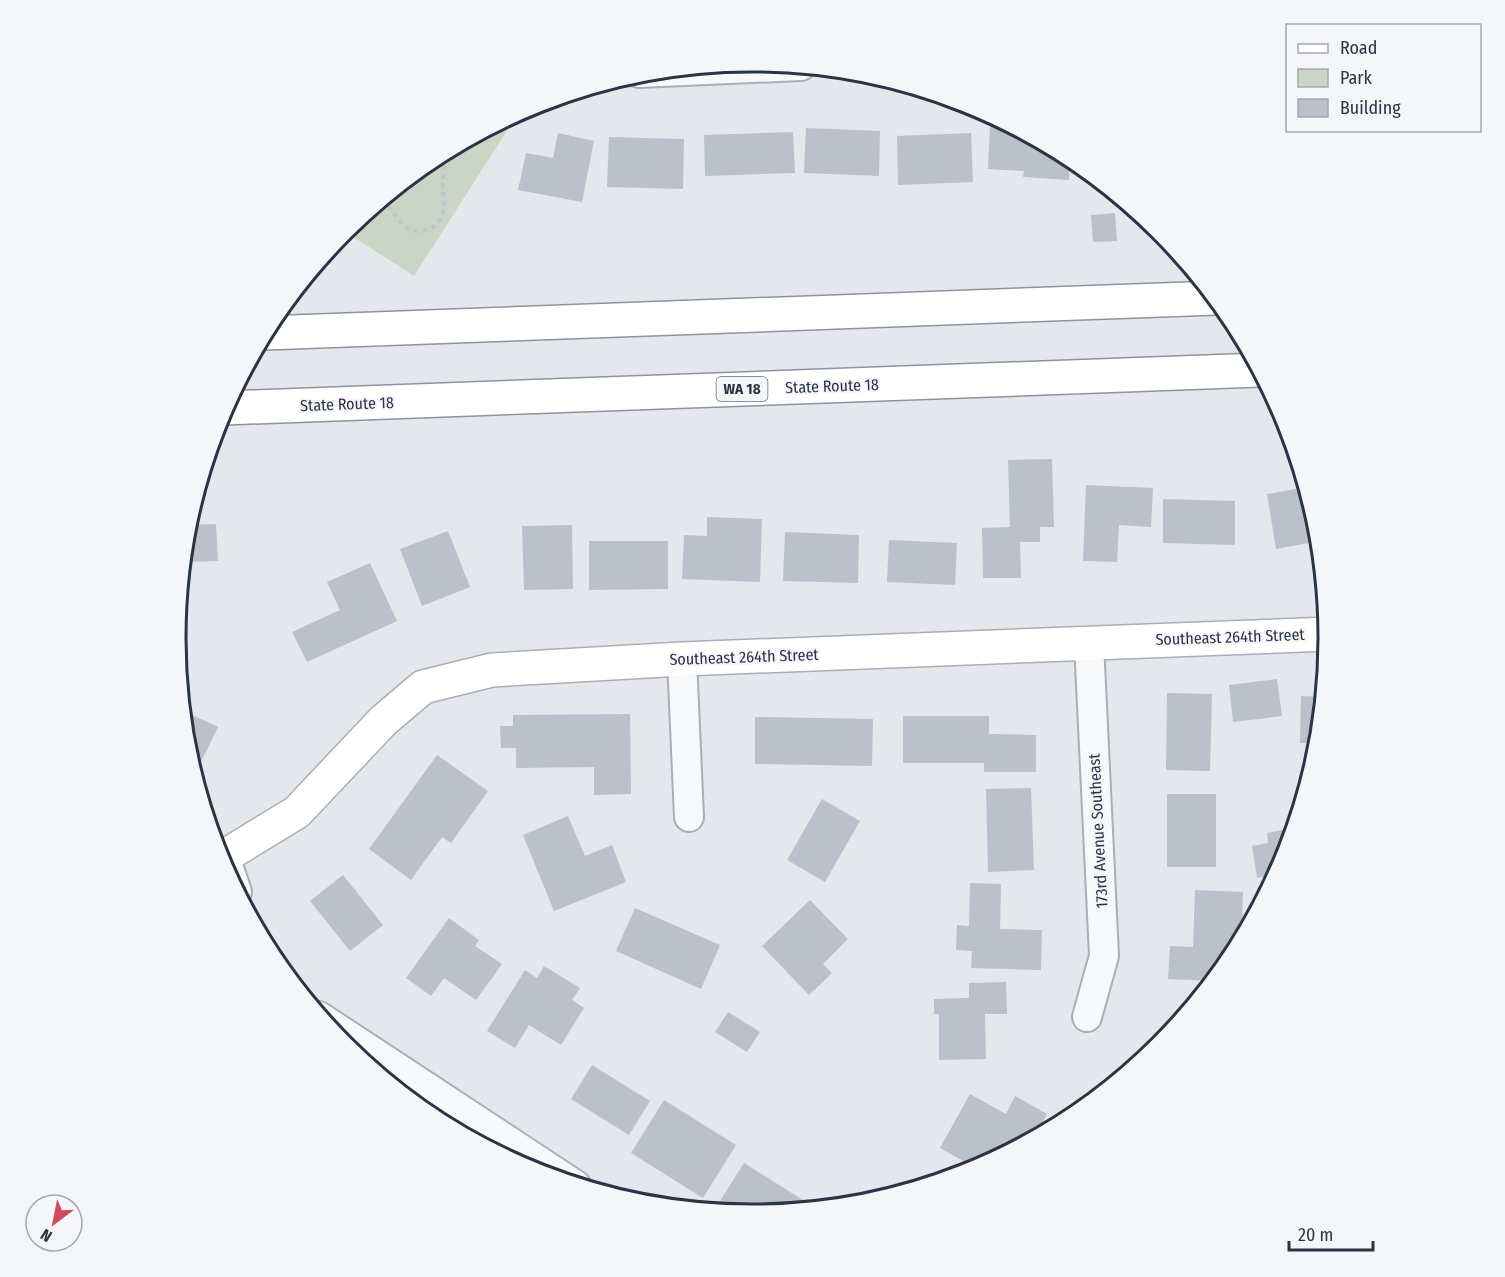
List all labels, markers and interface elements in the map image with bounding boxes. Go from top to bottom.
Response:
legend [1286,24,1481,132]
text: Road [1340,37,1377,59]
text: Park [1340,67,1373,89]
text: Building [1340,97,1401,119]
street label: State Route 18 [785,375,879,397]
road number: WA 18 [716,377,768,401]
street label: State Route 18 [300,393,394,415]
street label: Southeast 264th Street [1155,625,1306,649]
street label: Southeast 264th Street [669,645,820,669]
street label: 173rd Avenue Southeast [1084,752,1112,909]
north arrow [24,1193,84,1253]
scale bar [1289,1214,1373,1252]
text: 20 m [1298,1224,1333,1246]
text: N [37,1225,55,1246]

